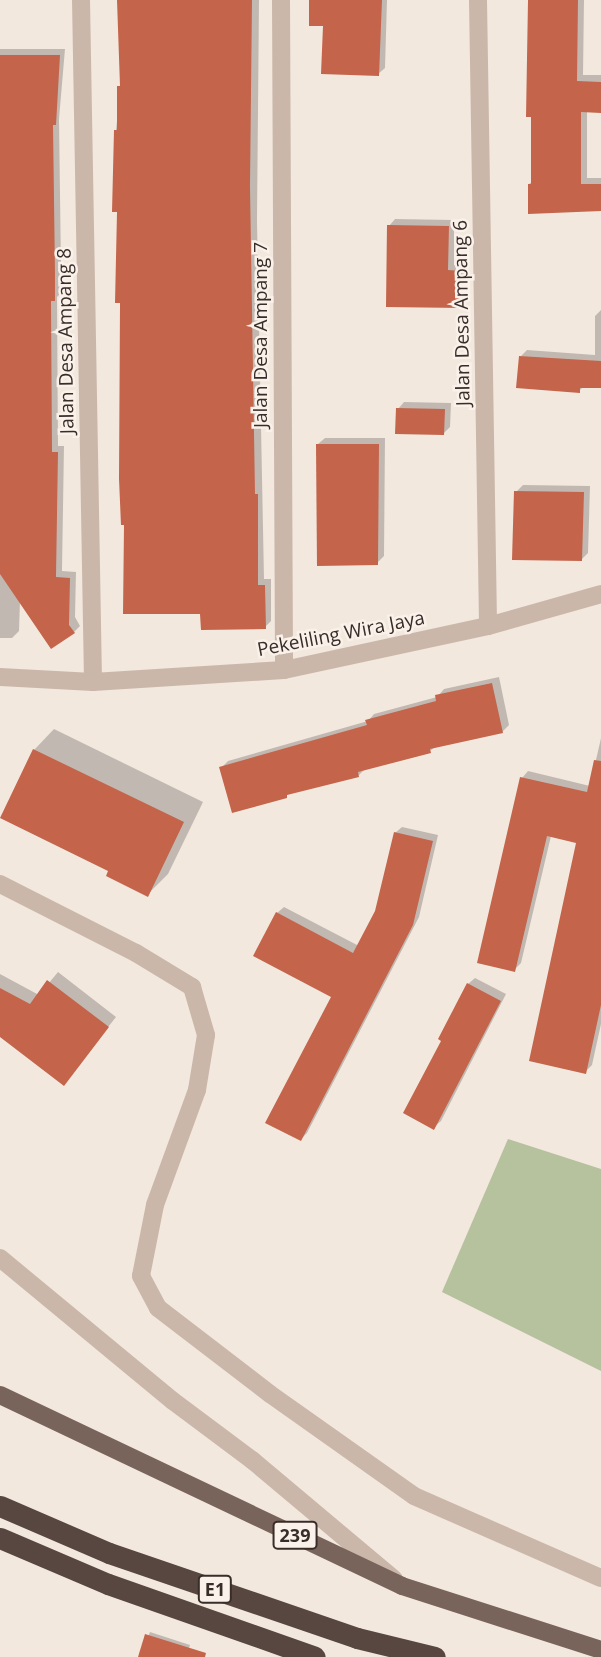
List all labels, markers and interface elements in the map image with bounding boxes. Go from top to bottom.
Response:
street label: Jalan Desa Ampang 6 [449,220,475,406]
street label: Jalan Desa Ampang 7 [250,242,272,428]
street label: Jalan Desa Ampang 8 [53,248,79,434]
street label: Pekeliling Wira Jaya [255,607,427,661]
road number: 239 [272,1520,318,1550]
road number: E1 [198,1574,232,1604]

